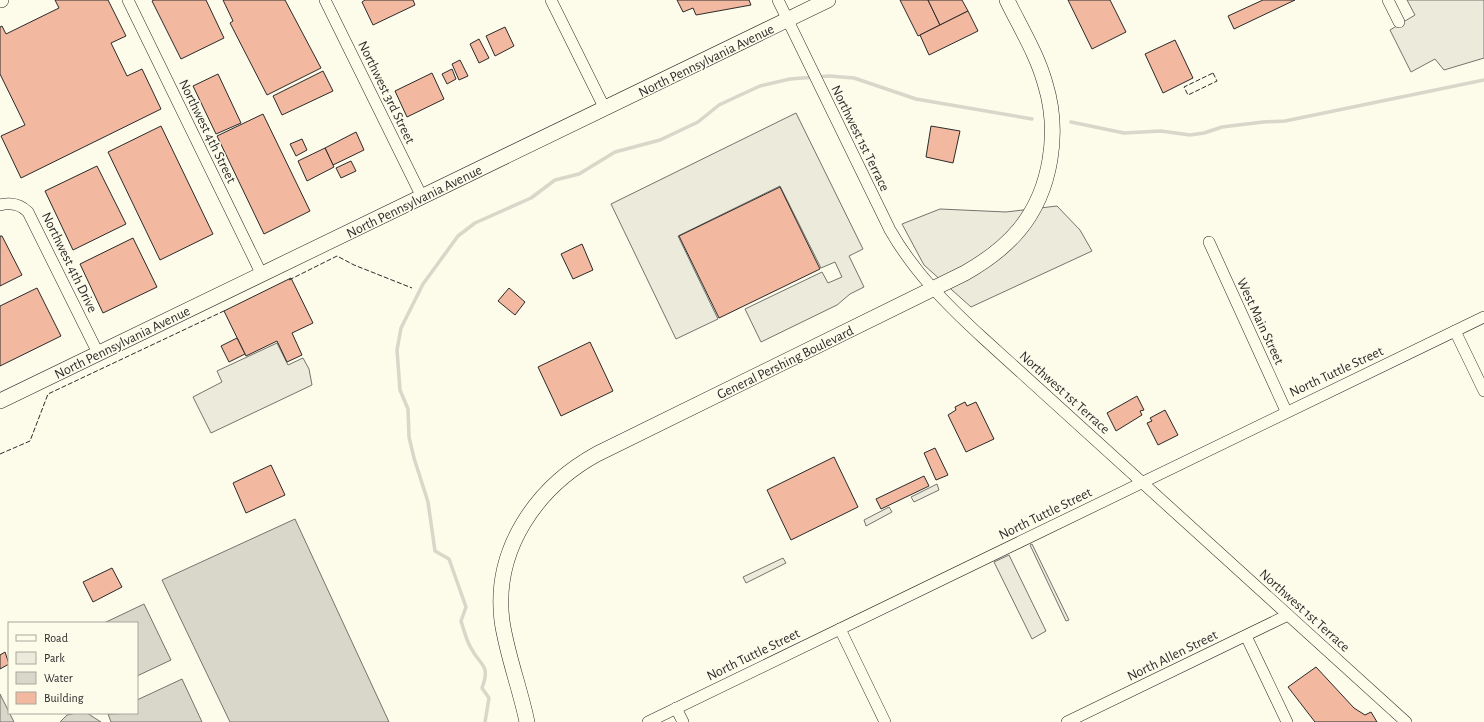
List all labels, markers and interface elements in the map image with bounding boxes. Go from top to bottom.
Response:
street label: North Pennsylvania Avenue [636,22,776,100]
street label: Northwest 3rd Street [355,39,417,147]
street label: Northwest 4th Street [176,77,238,186]
street label: Northwest 1st Terrace [828,83,892,194]
street label: North Pennsylvania Avenue [344,163,484,241]
street label: Northwest 4th Drive [39,210,99,315]
street label: West Main Street [1234,276,1286,367]
street label: North Pennsylvania Avenue [52,304,192,382]
street label: General Pershing Boulevard [715,324,856,402]
street label: North Tuttle Street [1287,344,1386,400]
street label: Northwest 1st Terrace [1017,349,1112,437]
street label: North Tuttle Street [997,485,1095,542]
street label: Northwest 1st Terrace [1257,567,1352,655]
legend [8,622,138,714]
street label: North Tuttle Street [705,626,803,683]
street label: North Allen Street [1125,628,1220,684]
text: Road [44,632,68,644]
text: Park [44,652,65,664]
text: Water [44,672,73,684]
text: Building [44,692,84,704]

